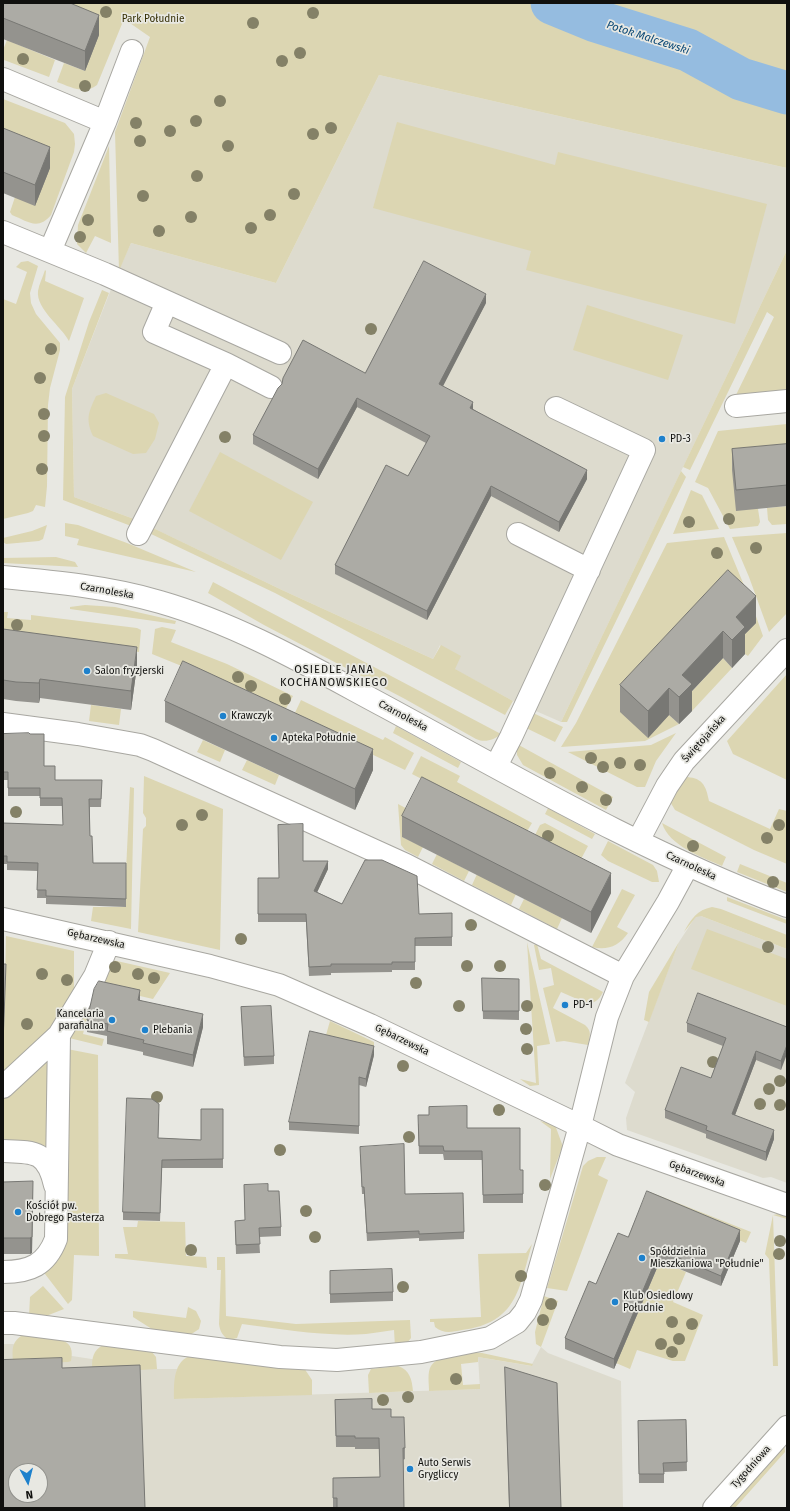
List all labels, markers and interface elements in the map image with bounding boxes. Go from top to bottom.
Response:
park label: Park Południe [122,13,184,25]
water label: Potok Malczewski [605,18,691,58]
place label: PD-3 [670,433,691,445]
marker: PD-3 [657,434,667,444]
street label: Czarnoleska [79,580,135,602]
district label: OSIEDLE JANA KOCHANOWSKIEGO [280,663,388,689]
place label: Salon fryzjerski [95,665,164,677]
marker: Salon fryzjerski [82,666,92,676]
street label: Czarnoleska [376,698,430,734]
place label: Krawczyk [231,710,272,722]
marker: Krawczyk [218,711,228,721]
street label: Świętojańska [680,713,728,765]
place label: Apteka Południe [282,732,356,744]
marker: Apteka Południe [269,733,279,743]
street label: Czarnoleska [664,849,718,883]
street label: Gębarzewska [66,927,126,951]
place label: PD-1 [573,999,593,1011]
marker: PD-1 [560,1000,570,1010]
place label: Kancelaria parafialna [56,1008,104,1032]
marker: Kancelaria parafialna [107,1015,117,1025]
street label: Gębarzewska [373,1022,431,1058]
place label: Plebania [153,1024,192,1036]
marker: Plebania [140,1025,150,1035]
street label: Gębarzewska [667,1158,727,1190]
place label: Kościół pw. Dobrego Pasterza [26,1200,104,1224]
marker: Kościół pw. Dobrego Pasterza [13,1207,23,1217]
place label: Spółdzielnia Mieszkaniowa "Południe" [650,1246,763,1270]
marker: Spółdzielnia Mieszkaniowa "Południe" [637,1253,647,1263]
place label: Klub Osiedlowy Południe [623,1290,693,1314]
marker: Klub Osiedlowy Południe [610,1297,620,1307]
street label: Tygodniowa [729,1443,773,1491]
place label: Auto Serwis Grygliccy [418,1457,471,1480]
north arrow [8,1463,48,1503]
marker: Auto Serwis Grygliccy [405,1464,415,1474]
text: N [25,1488,34,1501]

